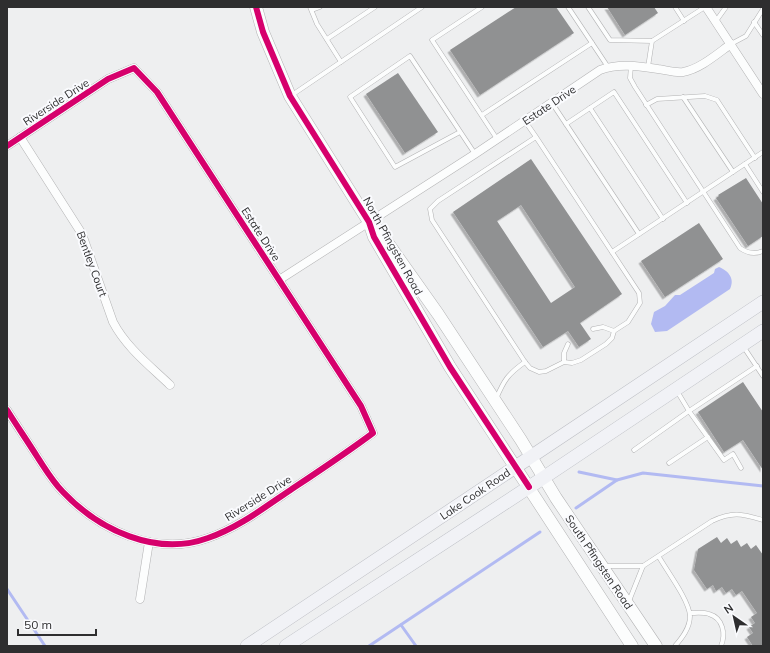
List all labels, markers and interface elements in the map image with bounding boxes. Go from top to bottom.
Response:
street label: Riverside Drive [20,75,92,129]
street label: Estate Drive [520,82,578,128]
street label: North Pfingsten Road [360,195,426,297]
street label: Estate Drive [238,204,284,264]
street label: Bentley Court [74,229,110,299]
street label: Lake Cook Road [437,465,513,523]
street label: Riverside Drive [222,472,294,524]
street label: South Pfingsten Road [562,512,636,612]
north arrow [714,597,754,637]
text: N [721,601,736,617]
scale bar [18,611,96,637]
text: 50 m [24,617,52,632]

